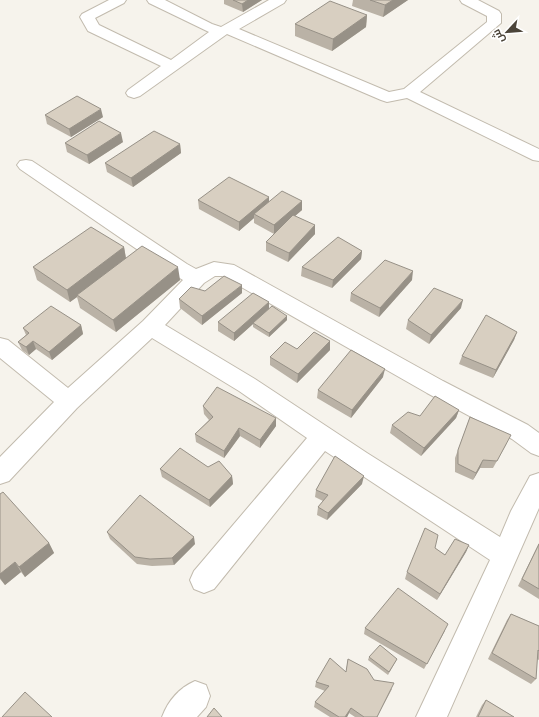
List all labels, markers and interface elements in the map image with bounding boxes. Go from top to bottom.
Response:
north arrow [487,12,527,52]
text: ش [490,27,507,45]

